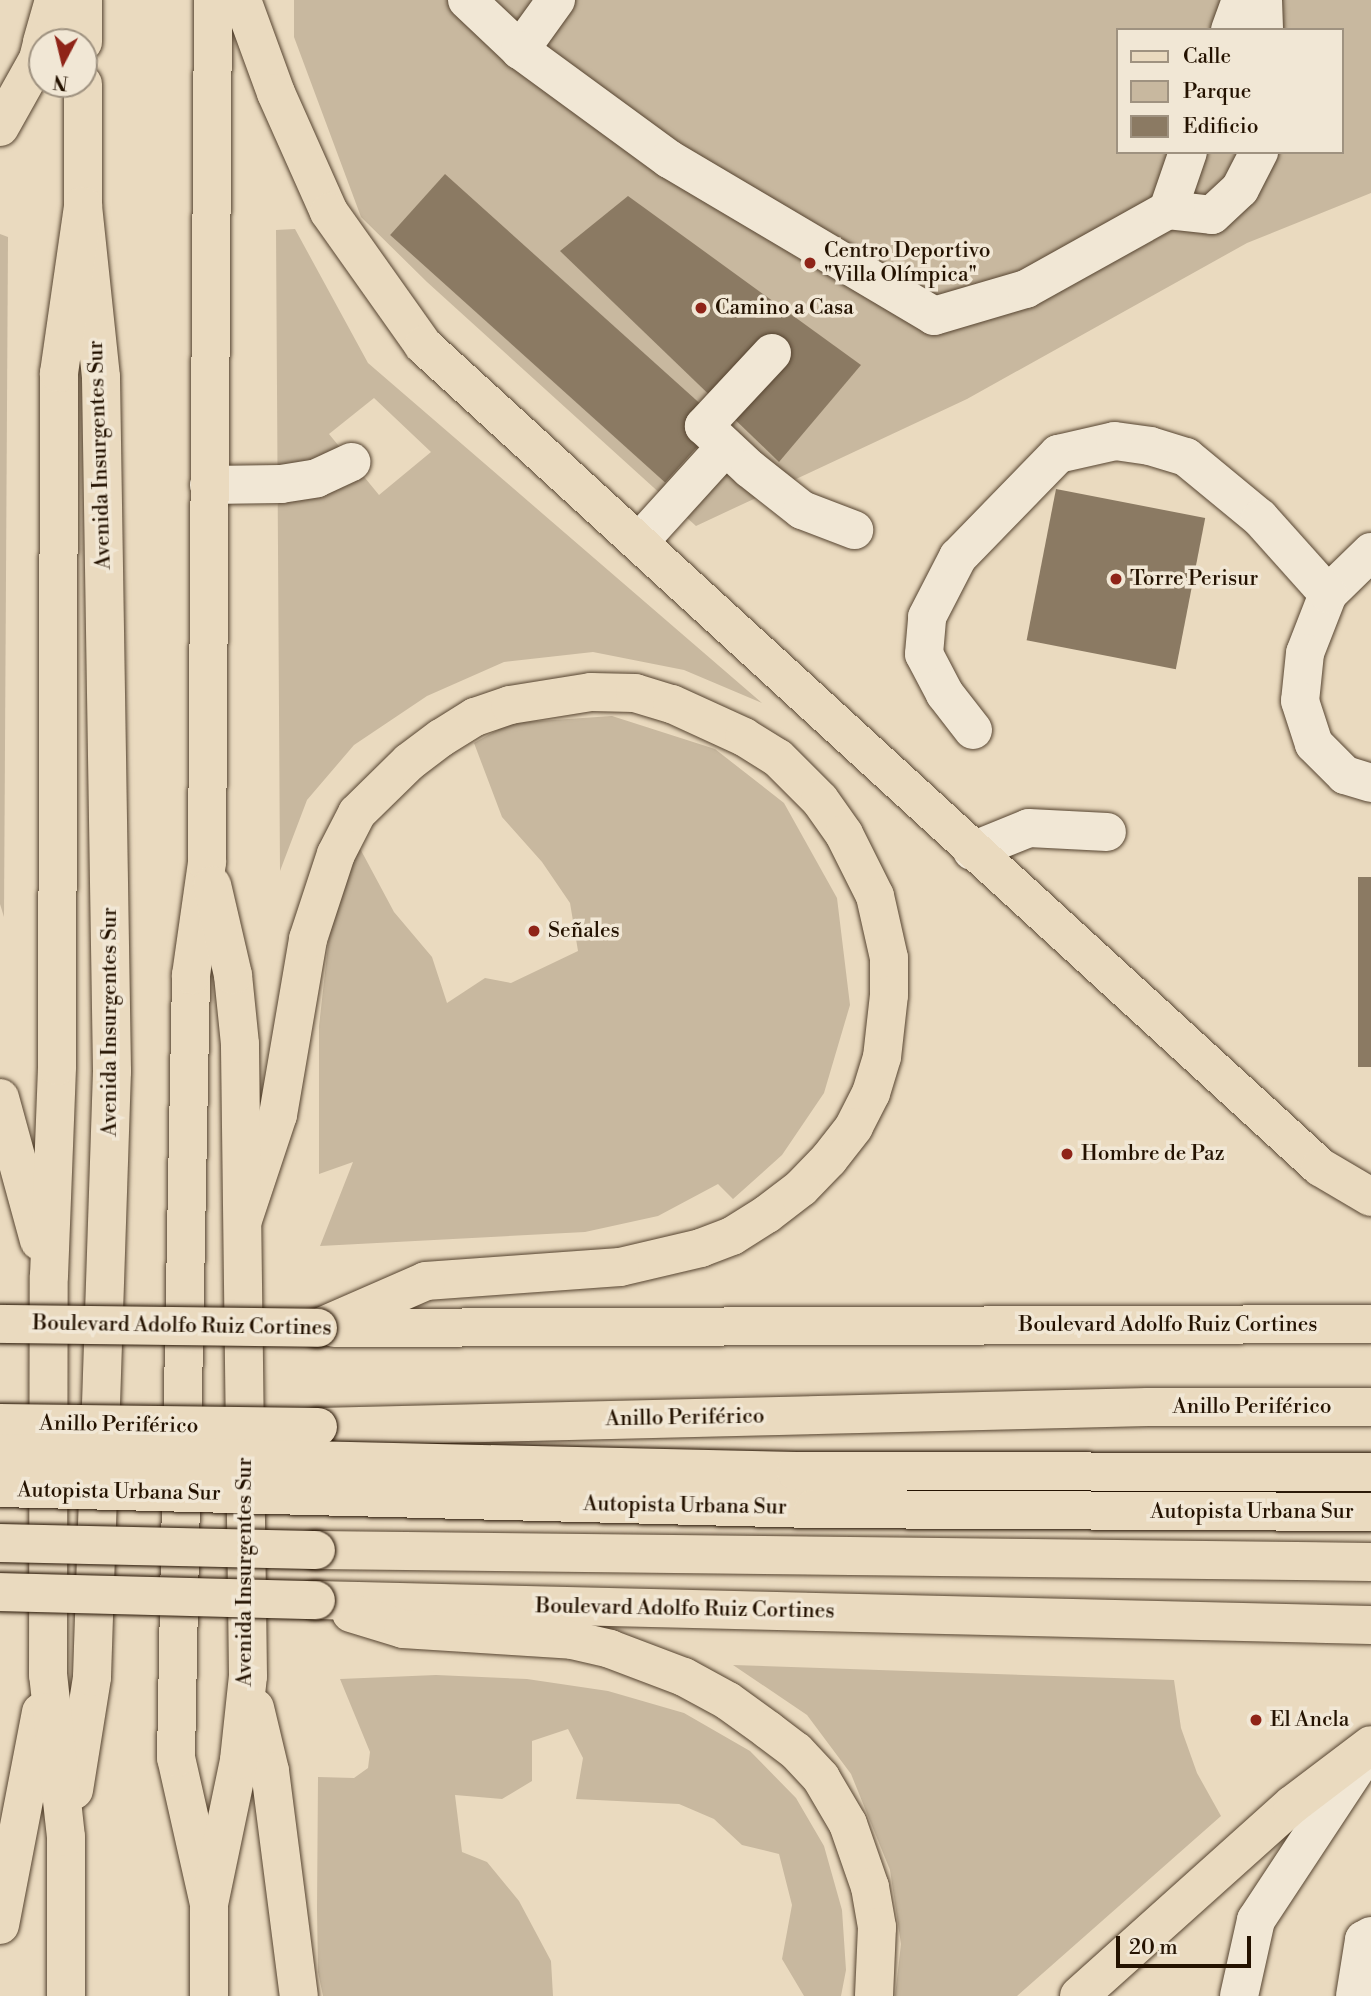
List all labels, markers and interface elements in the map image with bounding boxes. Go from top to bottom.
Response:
north arrow [28,28,98,98]
legend [1116,28,1343,154]
text: Calle [1183,44,1231,70]
text: N [52,69,70,95]
text: Parque [1183,79,1251,105]
text: Edificio [1183,114,1259,140]
place label: Centro Deportivo "Villa Olímpica" [824,238,991,288]
marker: Centro Deportivo "Villa Olímpica" [802,255,818,271]
place label: Camino a Casa [715,295,854,321]
marker: Camino a Casa [693,300,709,316]
street label: Avenida Insurgentes Sur [83,340,117,570]
place label: Torre Perisur [1130,566,1258,592]
marker: Torre Perisur [1108,571,1124,587]
street label: Avenida Insurgentes Sur [97,907,123,1137]
place label: Señales [548,918,620,944]
marker: Señales [526,923,542,939]
place label: Hombre de Paz [1081,1141,1225,1167]
marker: Hombre de Paz [1059,1146,1075,1162]
street label: Boulevard Adolfo Ruiz Cortines [32,1311,332,1341]
street label: Boulevard Adolfo Ruiz Cortines [1018,1312,1318,1338]
street label: Anillo Periférico [1172,1394,1332,1420]
street label: Anillo Periférico [605,1404,765,1432]
street label: Anillo Periférico [39,1411,199,1439]
street label: Avenida Insurgentes Sur [232,1457,258,1687]
street label: Autopista Urbana Sur [17,1478,221,1506]
street label: Autopista Urbana Sur [583,1492,787,1520]
street label: Autopista Urbana Sur [1150,1499,1354,1525]
street label: Boulevard Adolfo Ruiz Cortines [535,1594,835,1624]
place label: El Ancla [1270,1707,1349,1733]
marker: El Ancla [1248,1712,1264,1728]
scale bar [1119,1923,1254,1967]
text: 20 m [1129,1935,1178,1961]

